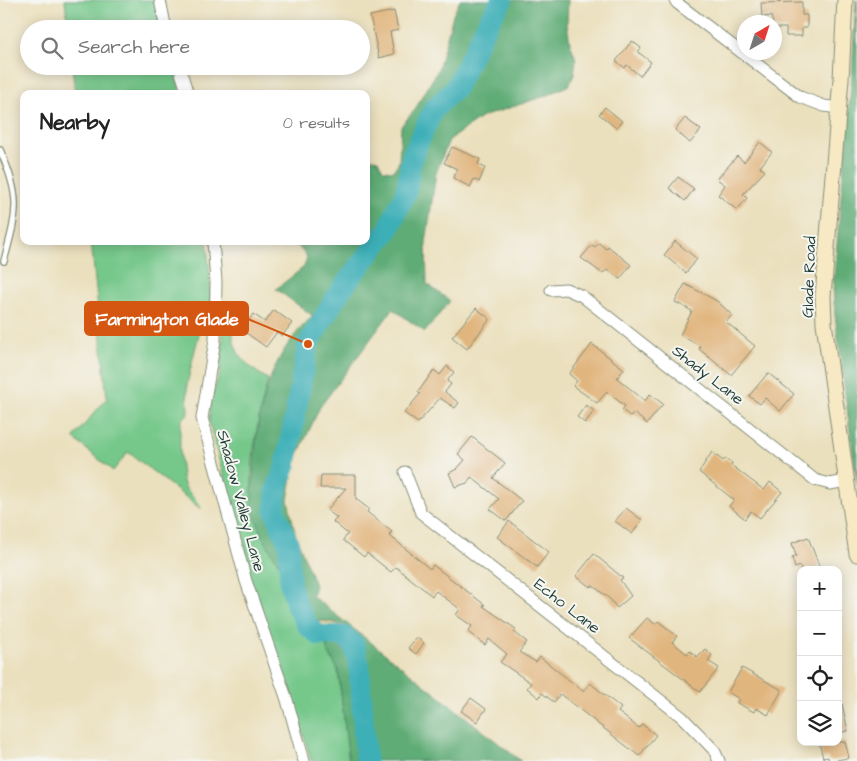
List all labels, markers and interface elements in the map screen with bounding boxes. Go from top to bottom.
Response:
north arrow [737,15,782,60]
search box [20,20,370,75]
icon: search [38,34,66,62]
text: Search here [78,34,190,61]
text: Nearby [40,108,110,137]
text: 0 results [283,112,350,134]
street label: Glade Road [797,236,821,318]
callout: Farmington Glade [85,302,248,335]
text: Farmington Glade [95,307,239,333]
street label: Shady Lane [667,340,749,411]
street label: Shadow Valley Lane [211,428,271,575]
map controls [797,566,842,746]
button: + [797,566,842,611]
street label: Echo Lane [529,573,605,639]
button: − [797,611,842,656]
button: locate [797,656,842,701]
button: layers [797,701,842,746]

